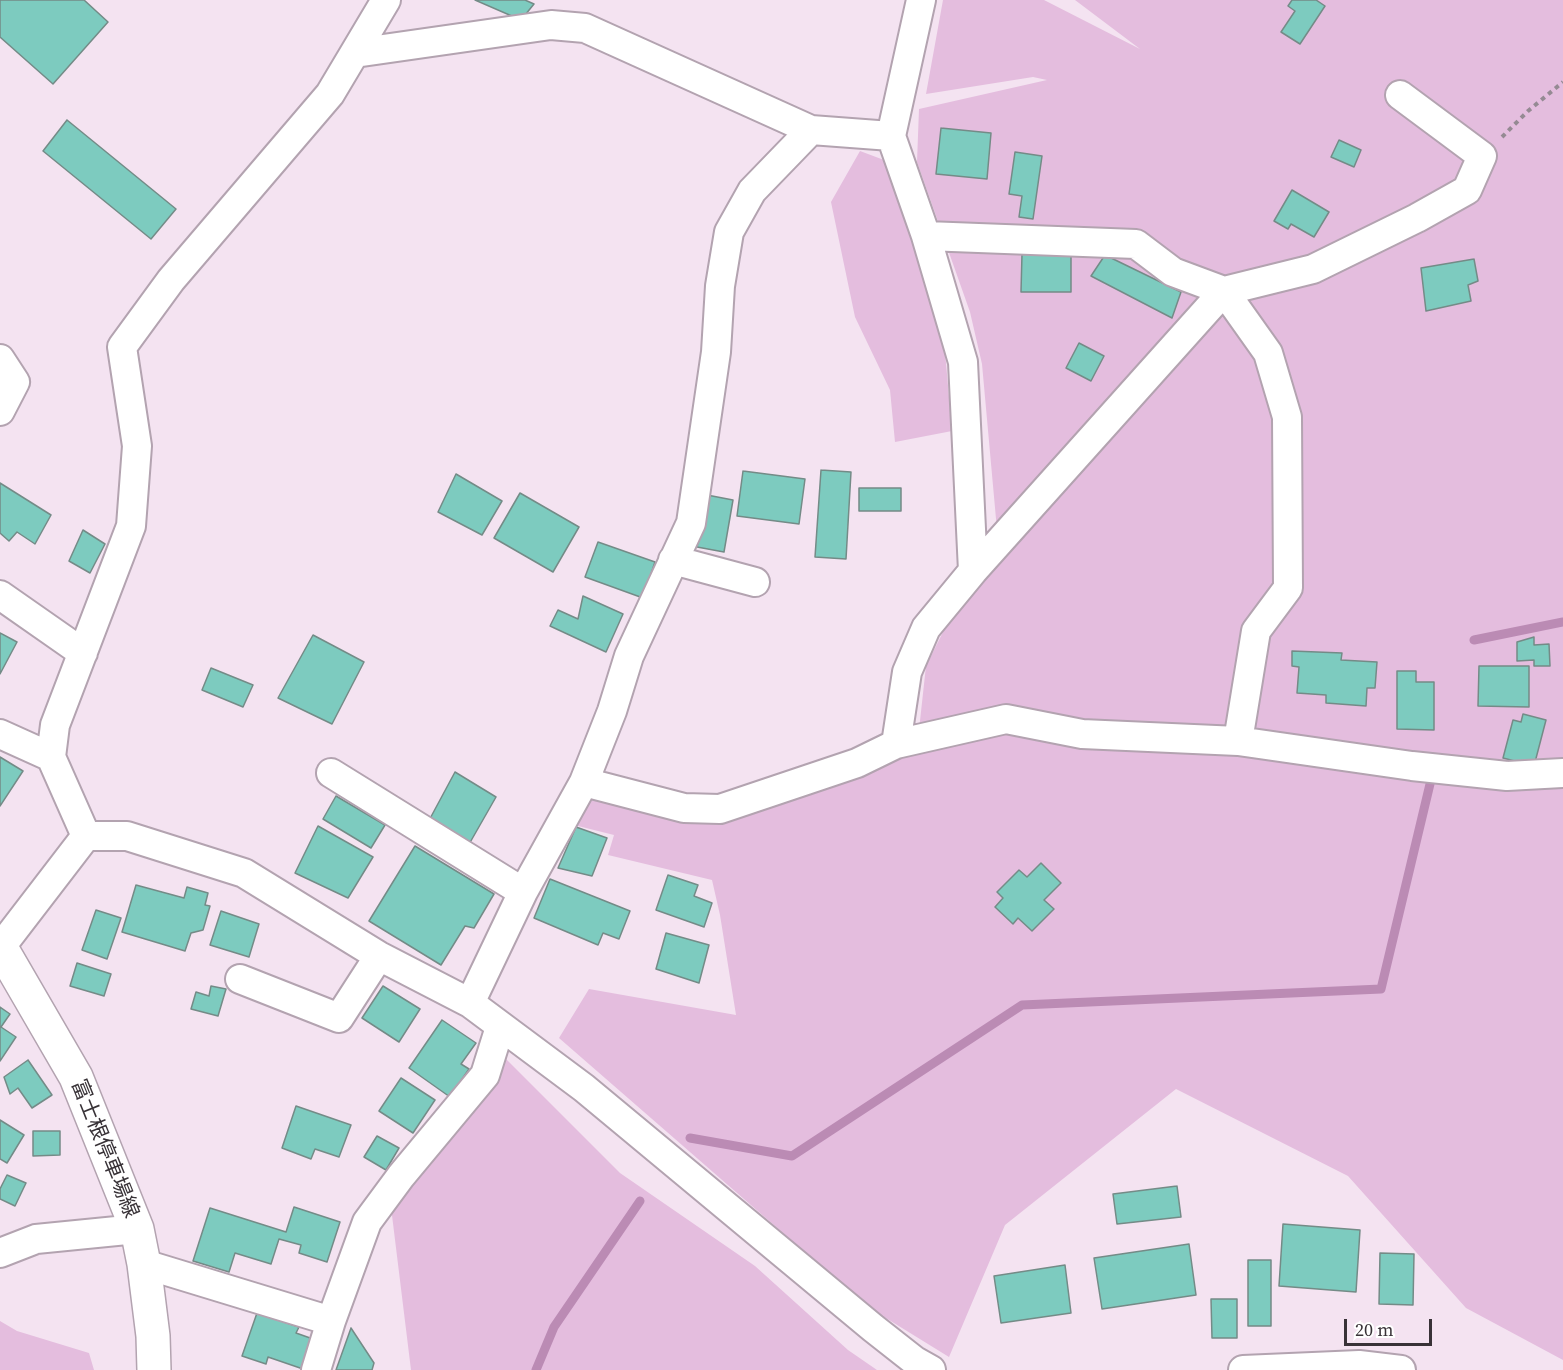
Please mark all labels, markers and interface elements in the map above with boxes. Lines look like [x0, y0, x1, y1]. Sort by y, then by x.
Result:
street label: 富士根停車場線 [65, 1076, 143, 1222]
scale bar [1347, 1307, 1436, 1345]
text: 20 m [1355, 1317, 1393, 1342]

